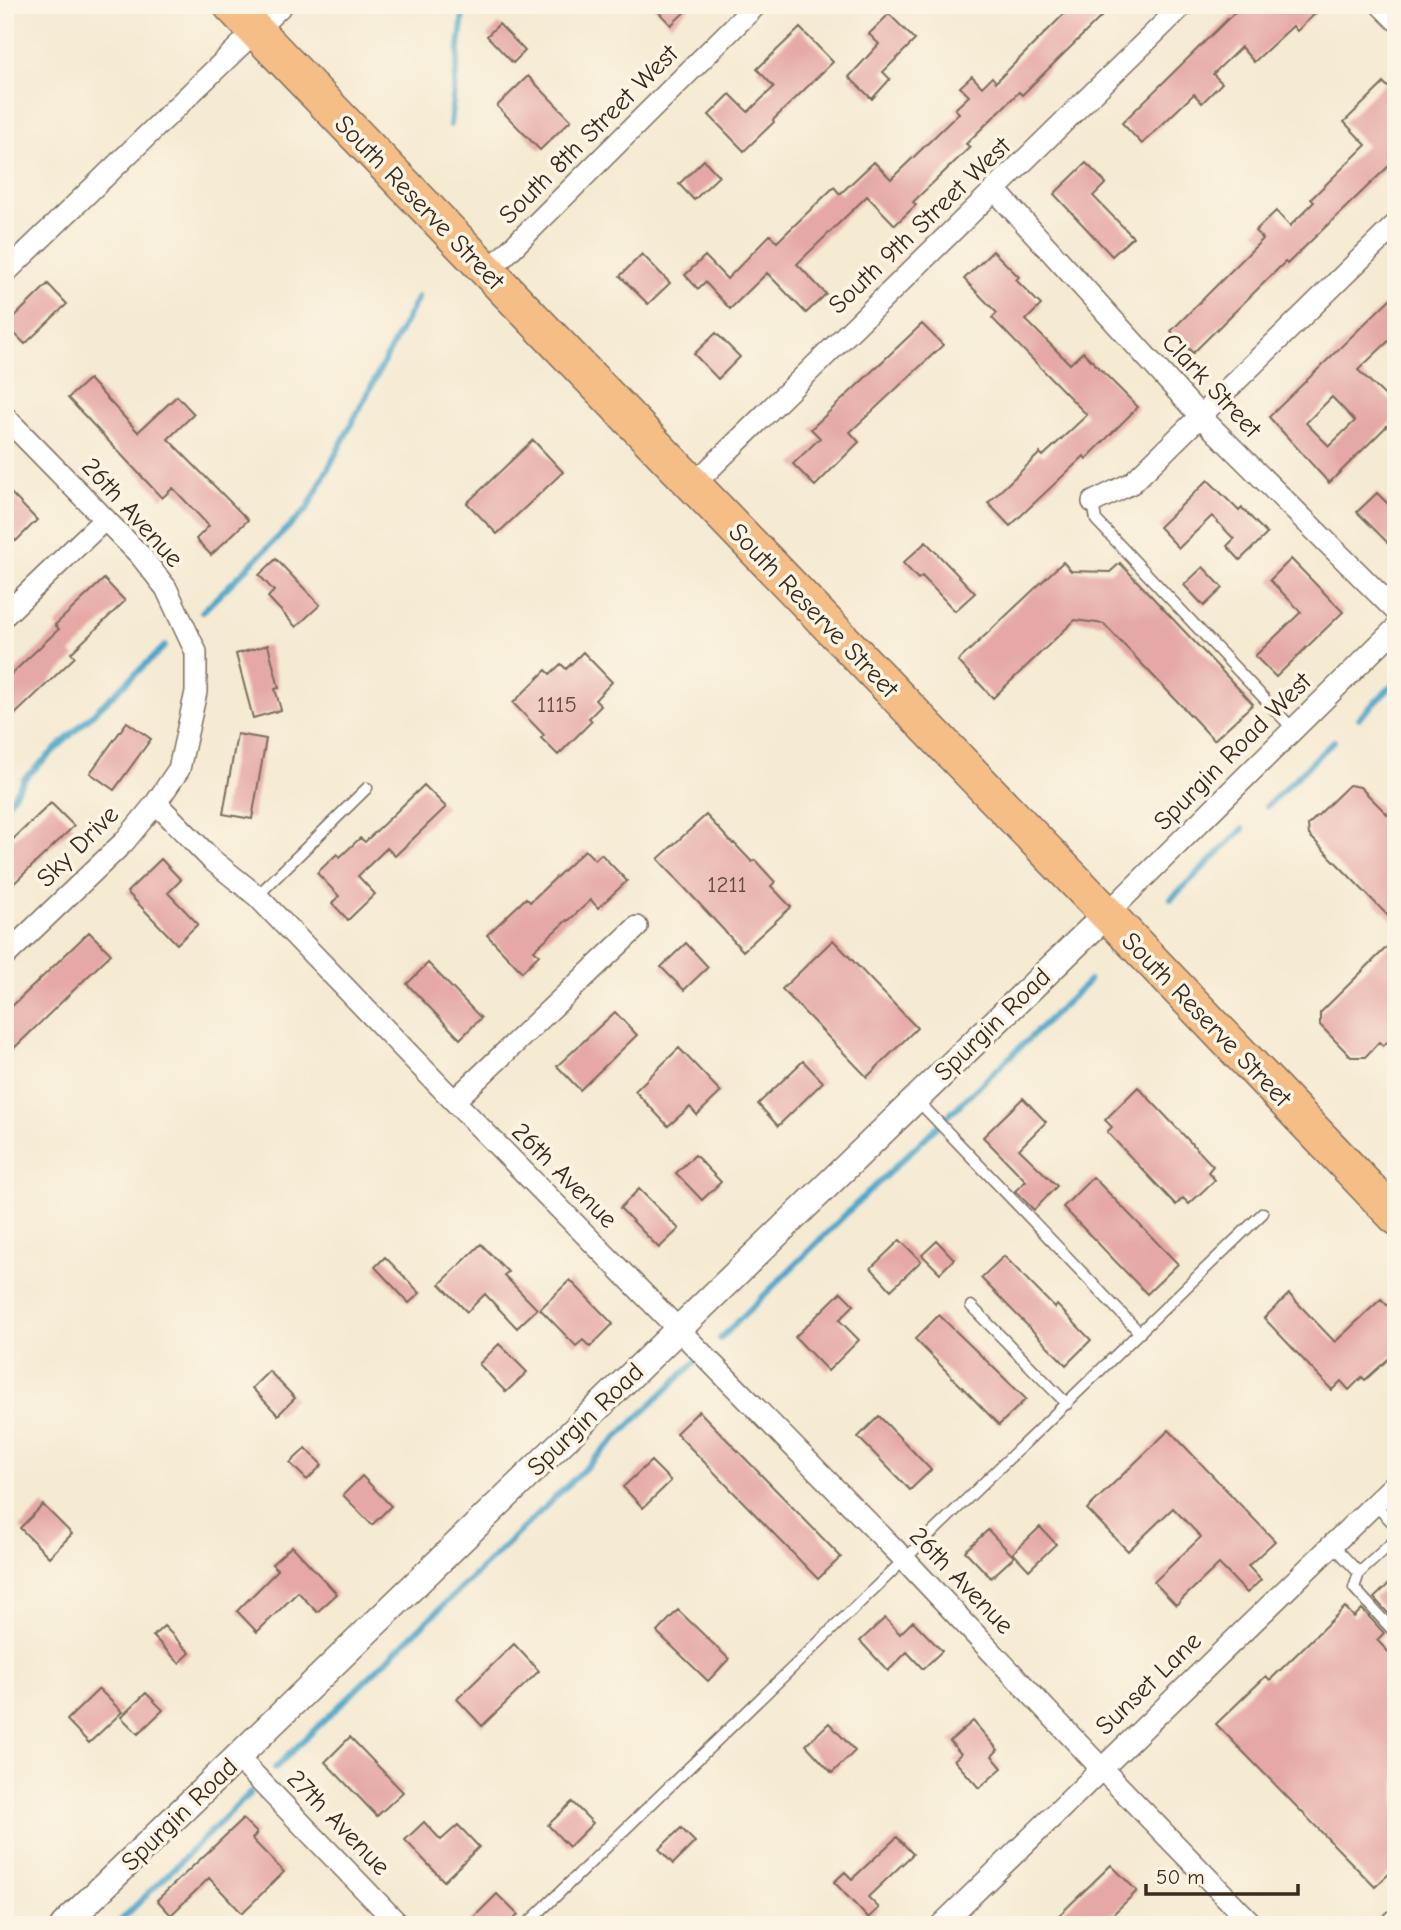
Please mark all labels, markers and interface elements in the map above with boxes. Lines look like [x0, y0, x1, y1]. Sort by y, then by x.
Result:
street label: South 8th Street West [493, 38, 686, 230]
street label: South Reserve Street [328, 109, 511, 297]
street label: South 9th Street West [823, 130, 1018, 320]
street label: Clark Street [1155, 327, 1268, 445]
street label: 26th Avenue [75, 452, 189, 574]
street label: South Reserve Street [722, 517, 905, 705]
street label: Spurgin Road West [1148, 666, 1319, 837]
house number: 1115 [537, 691, 577, 718]
street label: Sky Drive [31, 800, 125, 894]
house number: 1211 [707, 871, 747, 898]
street label: South Reserve Street [1115, 926, 1298, 1114]
street label: Spurgin Road [928, 962, 1057, 1088]
street label: 26th Avenue [505, 1117, 623, 1235]
street label: Spurgin Road [521, 1357, 650, 1483]
street label: 26th Avenue [903, 1521, 1020, 1640]
street label: Sunset Lane [1090, 1626, 1208, 1741]
street label: Spurgin Road [115, 1752, 244, 1878]
street label: 27th Avenue [281, 1764, 396, 1882]
scale bar [1146, 1853, 1298, 1897]
text: 50 m [1156, 1865, 1205, 1889]

